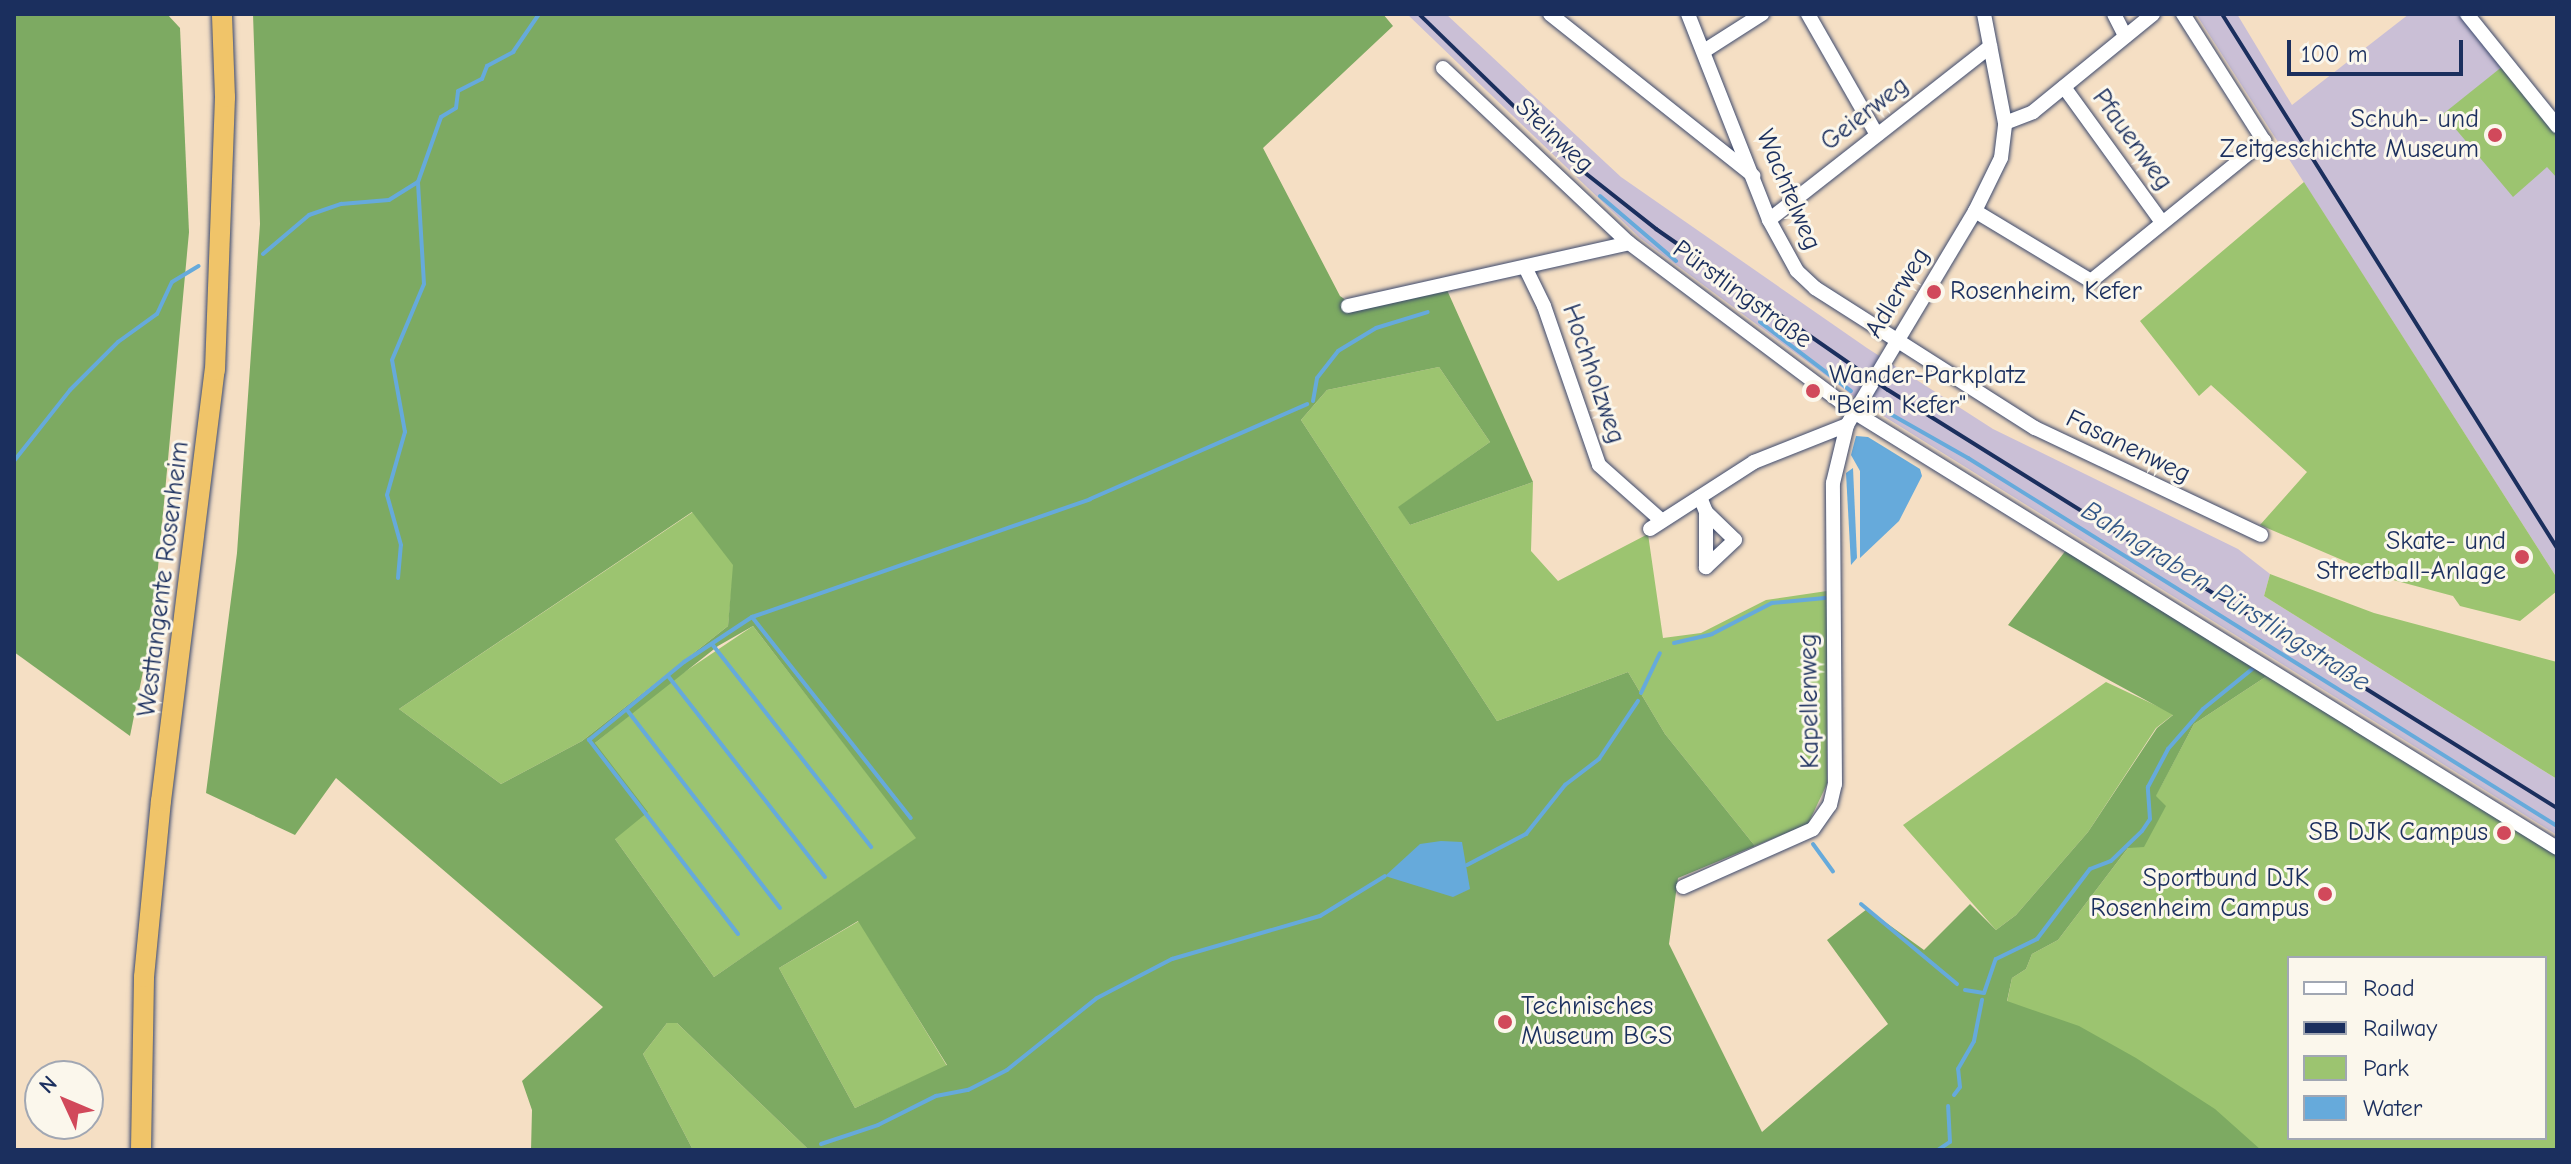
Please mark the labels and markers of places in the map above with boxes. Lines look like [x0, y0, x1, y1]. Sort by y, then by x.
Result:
place label: Schuh- und Zeitgeschichte Museum [2220, 104, 2479, 166]
marker: Schuh- und Zeitgeschichte Museum [2486, 126, 2504, 144]
place label: Rosenheim, Kefer [1950, 276, 2142, 308]
marker: Rosenheim, Kefer [1925, 283, 1943, 301]
place label: Wander-Parkplatz "Beim Kefer" [1829, 360, 2026, 422]
marker: Wander-Parkplatz "Beim Kefer" [1804, 382, 1822, 400]
place label: Skate- und Streetball-Anlage [2316, 526, 2506, 588]
marker: Skate- und Streetball-Anlage [2513, 548, 2531, 566]
place label: SB DJK Campus [2309, 817, 2488, 849]
marker: SB DJK Campus [2495, 824, 2513, 842]
place label: Sportbund DJK Rosenheim Campus [2090, 863, 2309, 924]
marker: Sportbund DJK Rosenheim Campus [2316, 885, 2334, 903]
place label: Technisches Museum BGS [1521, 991, 1672, 1052]
marker: Technisches Museum BGS [1496, 1013, 1514, 1031]

